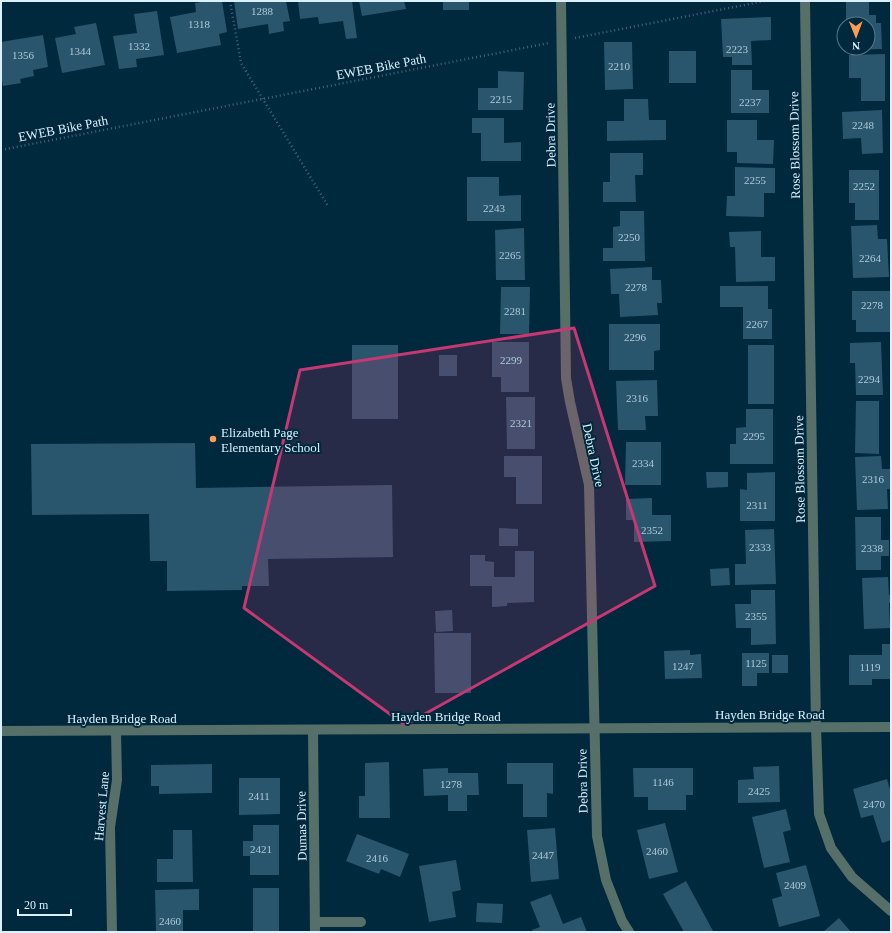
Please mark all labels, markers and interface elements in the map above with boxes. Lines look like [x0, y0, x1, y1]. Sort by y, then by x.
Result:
house number: 1288 [251, 5, 274, 17]
north arrow [836, 16, 876, 56]
house number: 1318 [188, 18, 211, 30]
house number: 1332 [128, 40, 150, 52]
text: N [852, 40, 860, 52]
house number: 2223 [726, 43, 749, 55]
house number: 1344 [69, 45, 92, 57]
house number: 1356 [12, 49, 35, 61]
street label: EWEB Bike Path [335, 50, 428, 83]
house number: 2210 [608, 60, 631, 72]
street label: Rose Blossom Drive [786, 91, 803, 199]
house number: 2215 [490, 93, 513, 105]
house number: 2237 [739, 96, 762, 108]
street label: Debra Drive [542, 102, 559, 167]
street label: EWEB Bike Path [17, 112, 110, 145]
house number: 2248 [852, 119, 875, 131]
house number: 2255 [744, 174, 767, 186]
house number: 2252 [853, 180, 875, 192]
house number: 2243 [483, 202, 506, 214]
house number: 2250 [618, 231, 641, 243]
house number: 2265 [499, 249, 522, 261]
house number: 2264 [859, 252, 882, 264]
house number: 2278 [625, 281, 648, 293]
house number: 2278 [861, 299, 884, 311]
house number: 2281 [504, 305, 526, 317]
house number: 2267 [746, 318, 769, 330]
house number: 2296 [624, 331, 647, 343]
house number: 2299 [500, 354, 523, 366]
house number: 2294 [858, 373, 881, 385]
house number: 2316 [626, 392, 649, 404]
street label: Rose Blossom Drive [791, 415, 808, 523]
house number: 2321 [510, 417, 532, 429]
street label: Debra Drive [579, 422, 608, 488]
place label: Elizabeth Page Elementary School [221, 425, 321, 455]
house number: 2295 [743, 430, 766, 442]
marker: Elizabeth Page Elementary School [208, 434, 218, 444]
house number: 2334 [632, 457, 655, 469]
house number: 2316 [862, 473, 885, 485]
house number: 2311 [746, 499, 768, 511]
house number: 2352 [641, 524, 663, 536]
house number: 2333 [749, 541, 772, 553]
house number: 2338 [861, 542, 884, 554]
house number: 2355 [745, 610, 768, 622]
house number: 1125 [745, 657, 767, 669]
house number: 1247 [672, 660, 695, 672]
house number: 1119 [859, 661, 881, 673]
street label: Hayden Bridge Road [715, 707, 825, 722]
street label: Hayden Bridge Road [391, 709, 501, 724]
street label: Hayden Bridge Road [67, 711, 177, 726]
street label: Debra Drive [574, 748, 591, 813]
street label: Harvest Lane [91, 770, 112, 841]
house number: 1146 [652, 776, 674, 788]
house number: 1278 [440, 778, 463, 790]
house number: 2425 [748, 785, 771, 797]
house number: 2411 [248, 790, 270, 802]
street label: Dumas Drive [293, 791, 310, 861]
house number: 2470 [863, 798, 886, 810]
house number: 2421 [250, 843, 272, 855]
house number: 2460 [646, 845, 669, 857]
house number: 2447 [532, 849, 555, 861]
house number: 2416 [366, 852, 389, 864]
house number: 2409 [784, 879, 807, 891]
scale bar [18, 891, 71, 917]
text: 20 m [24, 898, 49, 912]
house number: 2460 [159, 915, 182, 927]

